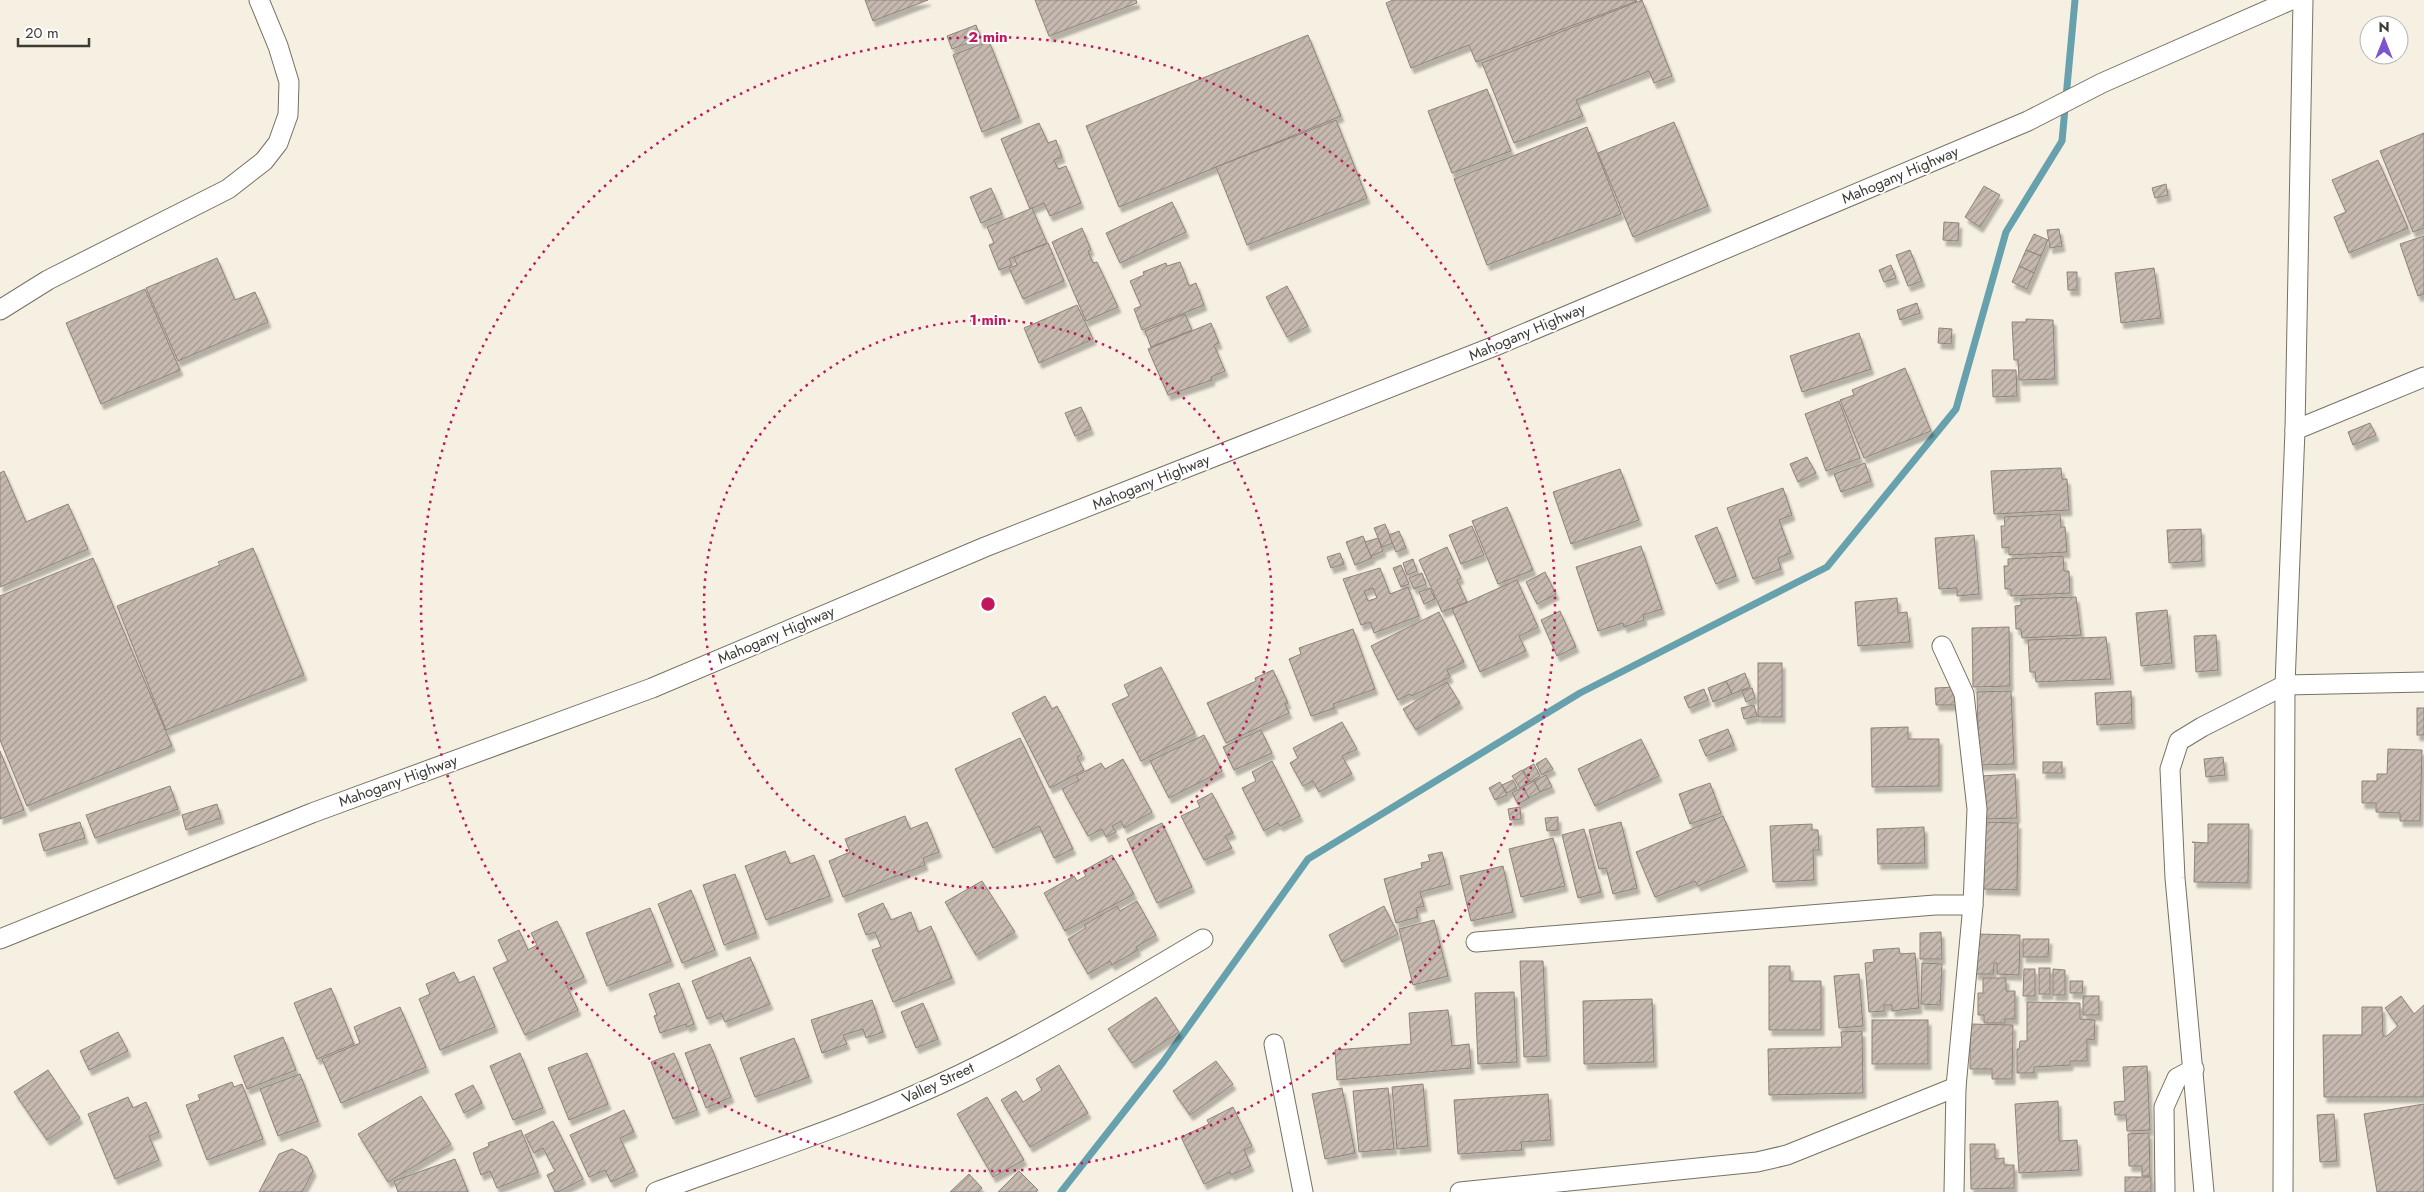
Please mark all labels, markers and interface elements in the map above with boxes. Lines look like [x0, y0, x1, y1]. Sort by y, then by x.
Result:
scale bar [18, 15, 89, 47]
north arrow [2359, 15, 2409, 65]
text: N [2378, 17, 2390, 37]
text: 20 m [25, 22, 59, 44]
text: 2 min [968, 26, 1008, 48]
street label: Mahogany Highway [1838, 140, 1962, 210]
street label: Mahogany Highway [1465, 297, 1589, 367]
text: 1 min [969, 309, 1007, 331]
street label: Mahogany Highway [1089, 448, 1213, 516]
centre of rings [979, 595, 997, 613]
street label: Mahogany Highway [714, 600, 838, 670]
street label: Mahogany Highway [335, 749, 461, 813]
street label: Valley Street [899, 1057, 978, 1109]

